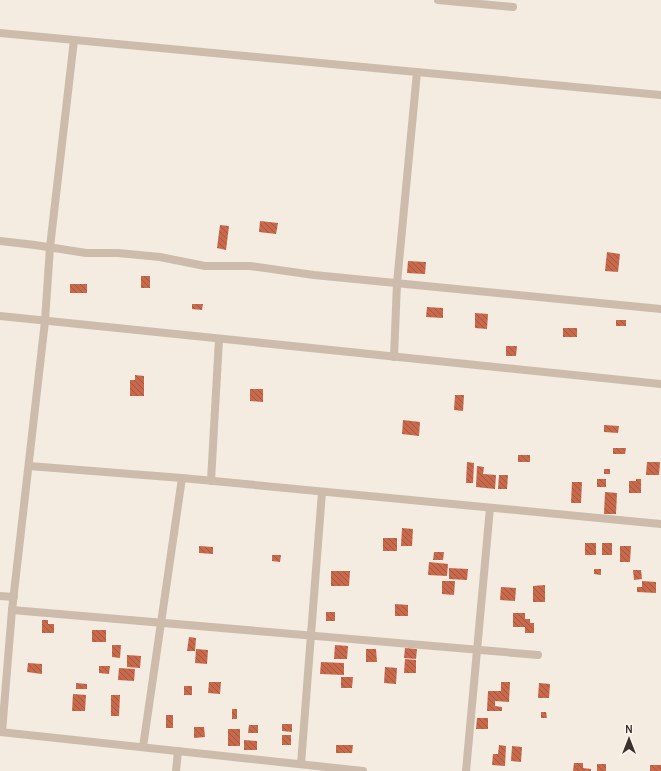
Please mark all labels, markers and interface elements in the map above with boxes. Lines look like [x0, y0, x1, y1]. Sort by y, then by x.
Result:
north arrow [609, 719, 649, 759]
text: N [625, 723, 633, 736]

